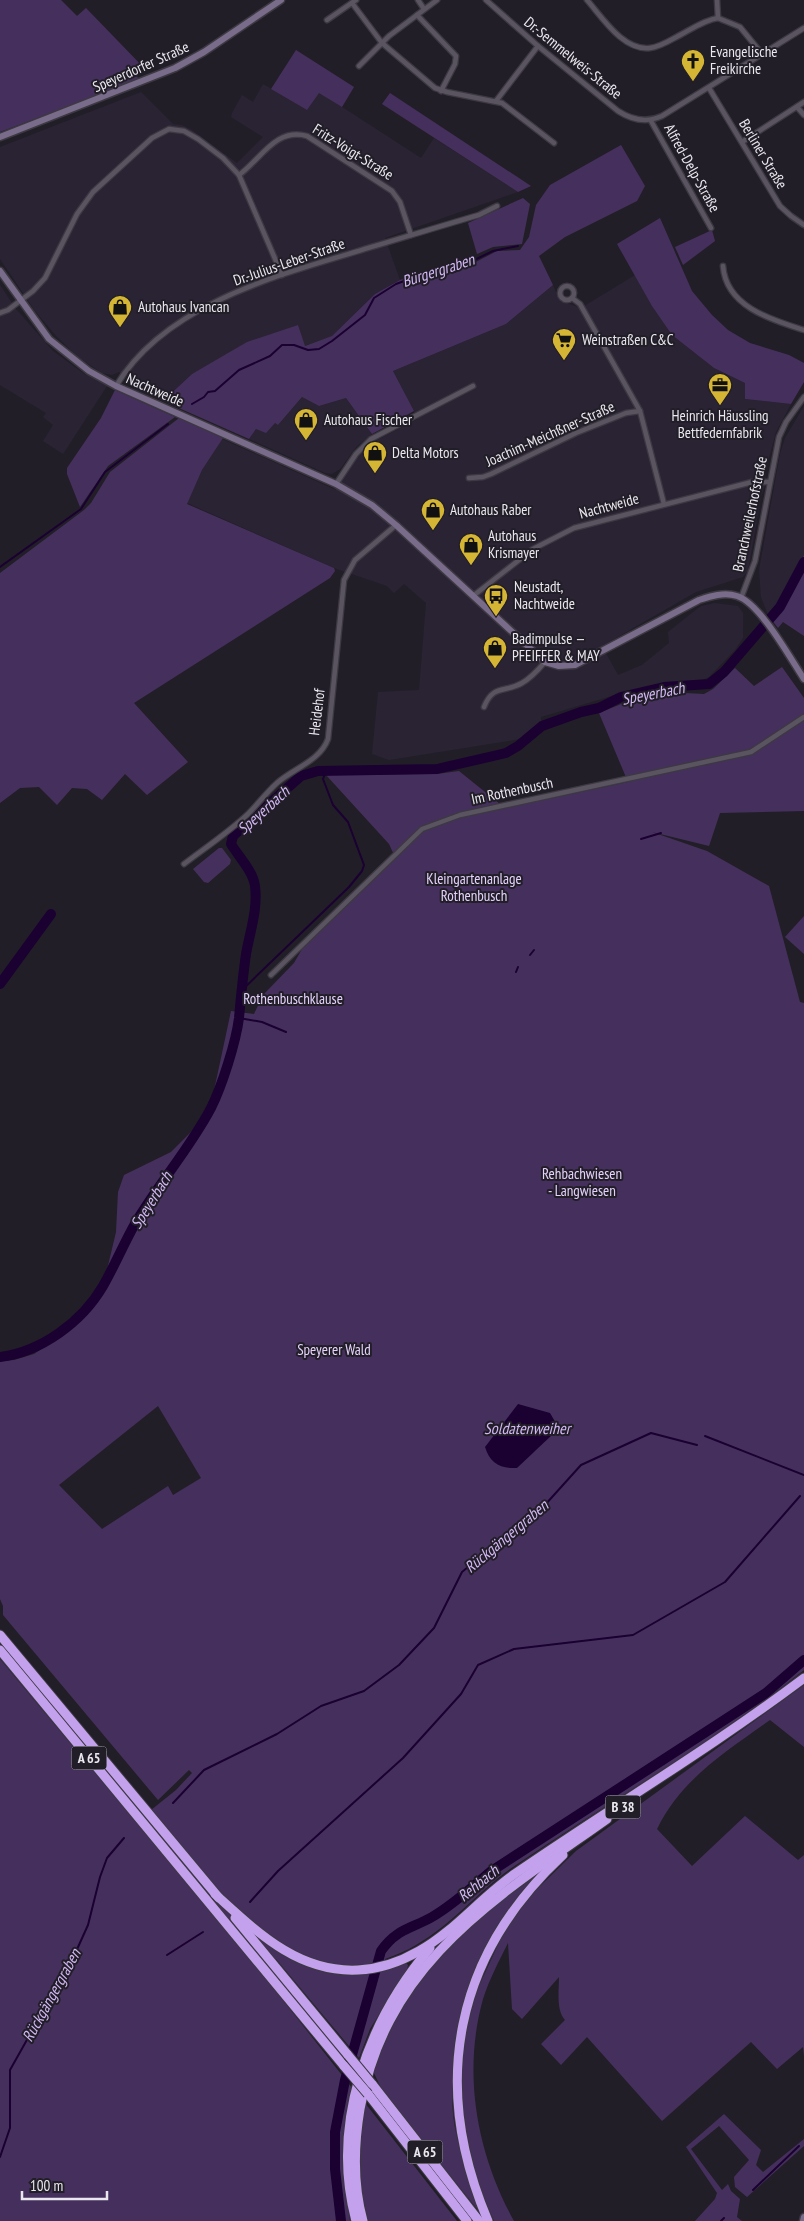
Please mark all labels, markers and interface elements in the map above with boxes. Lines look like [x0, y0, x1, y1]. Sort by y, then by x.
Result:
street label: Dr.-Semmelweis-Straße [521, 12, 626, 103]
street label: Speyerdorfer Straße [90, 37, 192, 96]
place label: Evangelische Freikirche [710, 42, 777, 78]
church icon: Evangelische Freikirche [680, 48, 706, 82]
street label: Berliner Straße [735, 115, 792, 192]
street label: Fritz-Voigt-Straße [309, 119, 397, 184]
street label: Alfred-Delp-Straße [660, 120, 725, 215]
street label: Dr.-Julius-Leber-Straße [231, 234, 347, 290]
water label: Bürgergraben [399, 249, 478, 291]
shop icon: Autohaus Ivancan [107, 294, 133, 328]
place label: Autohaus Ivancan [138, 297, 229, 316]
supermarket icon: Weinstraßen C&C [551, 327, 577, 361]
place label: Weinstraßen C&C [582, 330, 674, 349]
street label: Nachtweide [123, 368, 187, 411]
office icon: Heinrich Häussling Bettfedernfabrik [707, 372, 733, 406]
street label: Joachim-Meichßner-Straße [481, 397, 617, 471]
place label: Heinrich Häussling Bettfedernfabrik [671, 406, 769, 442]
shop icon: Autohaus Fischer [293, 407, 319, 441]
place label: Autohaus Fischer [324, 410, 413, 429]
shop icon: Delta Motors [362, 440, 388, 474]
place label: Delta Motors [392, 443, 459, 462]
street label: Branchweilerhofstraße [728, 455, 771, 573]
street label: Nachtweide [577, 488, 641, 523]
shop icon: Autohaus Raber [420, 497, 446, 531]
place label: Autohaus Raber [450, 500, 532, 519]
place label: Autohaus Krismayer [488, 526, 540, 562]
shop icon: Autohaus Krismayer [458, 532, 484, 566]
place label: Neustadt, Nachtweide [514, 577, 575, 613]
bus stop icon: Neustadt, Nachtweide [483, 583, 509, 617]
place label: Badimpulse — PFEIFFER & MAY [512, 629, 600, 665]
shop icon: Badimpulse — PFEIFFER & MAY [482, 635, 508, 669]
water label: Speyerbach [620, 677, 687, 709]
street label: Heidehof [304, 686, 329, 736]
street label: Im Rothenbusch [469, 773, 555, 808]
water label: Speyerbach [233, 781, 294, 839]
park label: Kleingartenanlage Rothenbusch [426, 869, 522, 905]
park label: Rothenbuschklause [243, 989, 343, 1008]
park label: Rehbachwiesen - Langwiesen [542, 1164, 622, 1200]
water label: Speyerbach [126, 1167, 177, 1232]
park label: Speyerer Wald [297, 1340, 371, 1359]
water label: Soldatenweiher [484, 1418, 573, 1438]
water label: Rückgängergraben [460, 1495, 553, 1577]
road number: A 65 [72, 1746, 106, 1770]
road number: B 38 [606, 1795, 640, 1818]
water label: Rehbach [454, 1860, 503, 1905]
water label: Rückgängergraben [17, 1944, 85, 2045]
road number: A 65 [408, 2140, 442, 2164]
scale bar [22, 2168, 108, 2200]
text: 100 m [30, 2176, 63, 2195]

